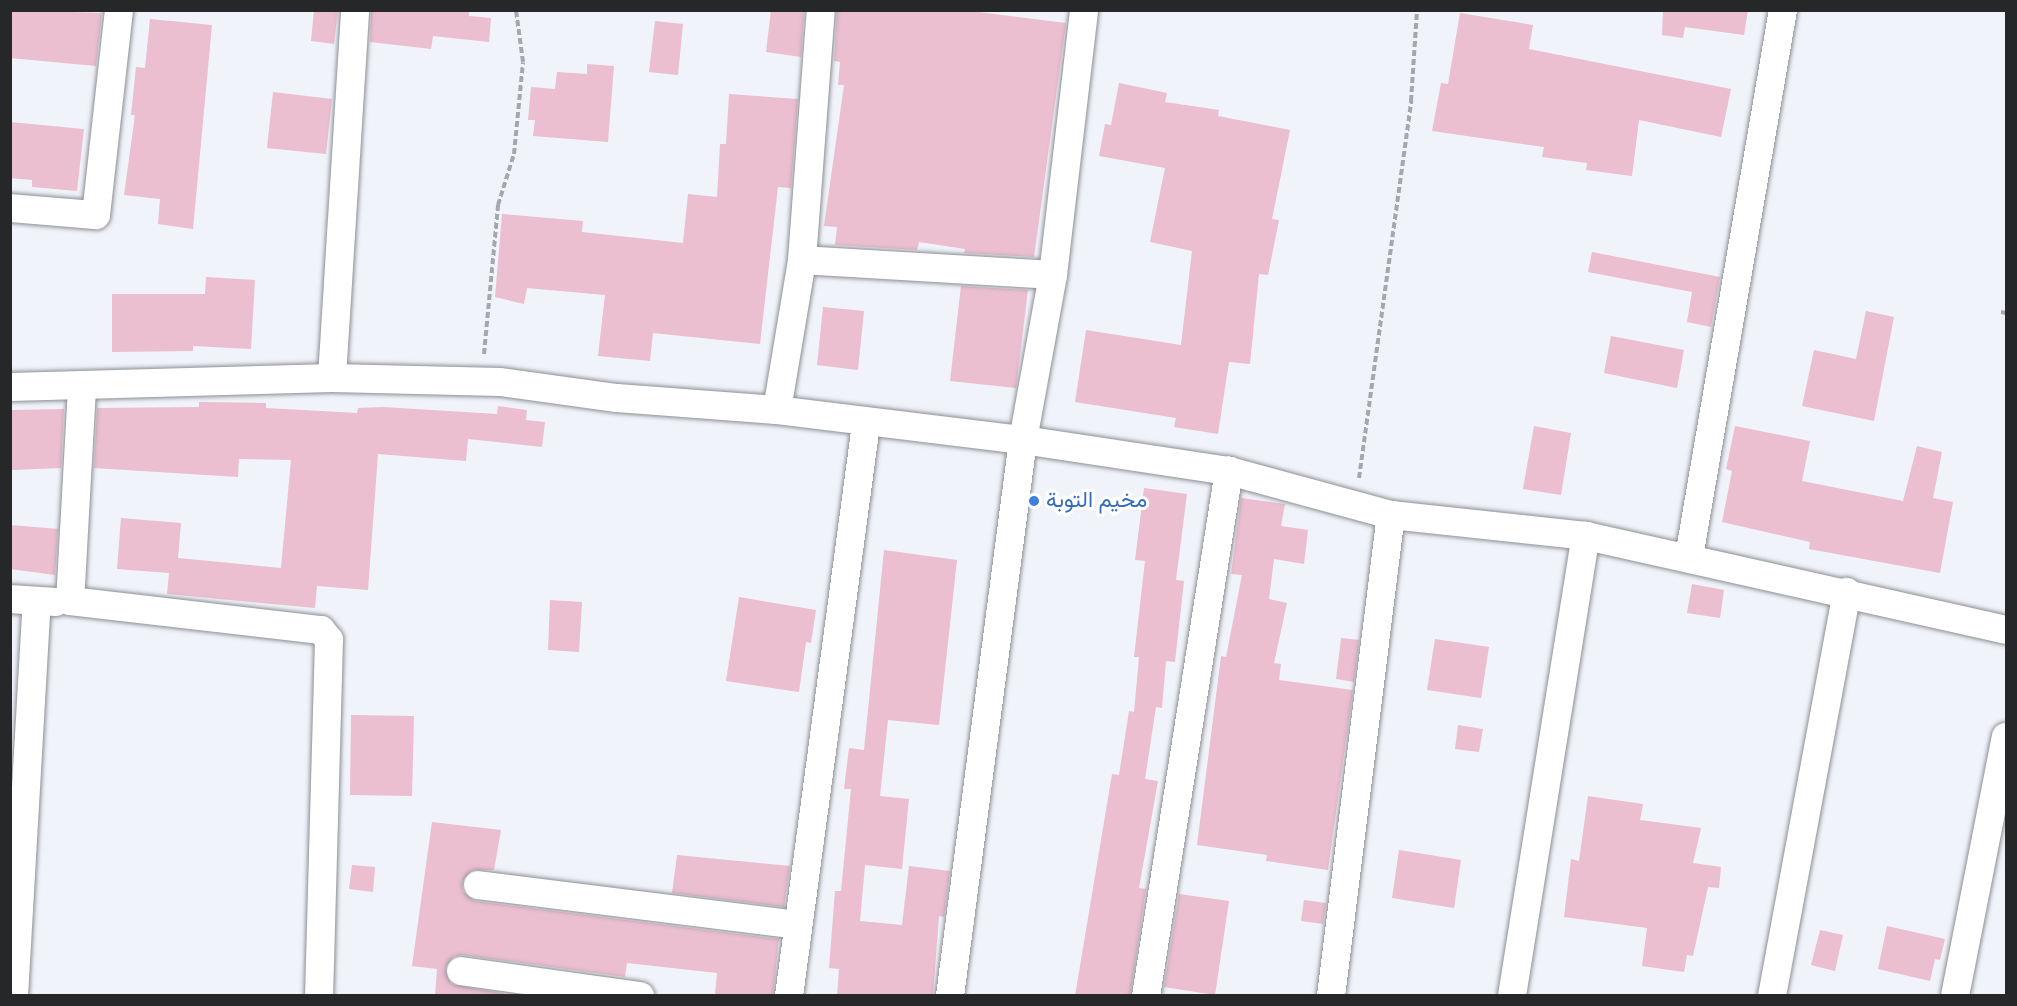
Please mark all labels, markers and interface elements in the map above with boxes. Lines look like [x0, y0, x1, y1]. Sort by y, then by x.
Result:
place label: مخيم التوبة [1046, 488, 1147, 514]
marker: مخيم التوبة [1027, 494, 1041, 508]

